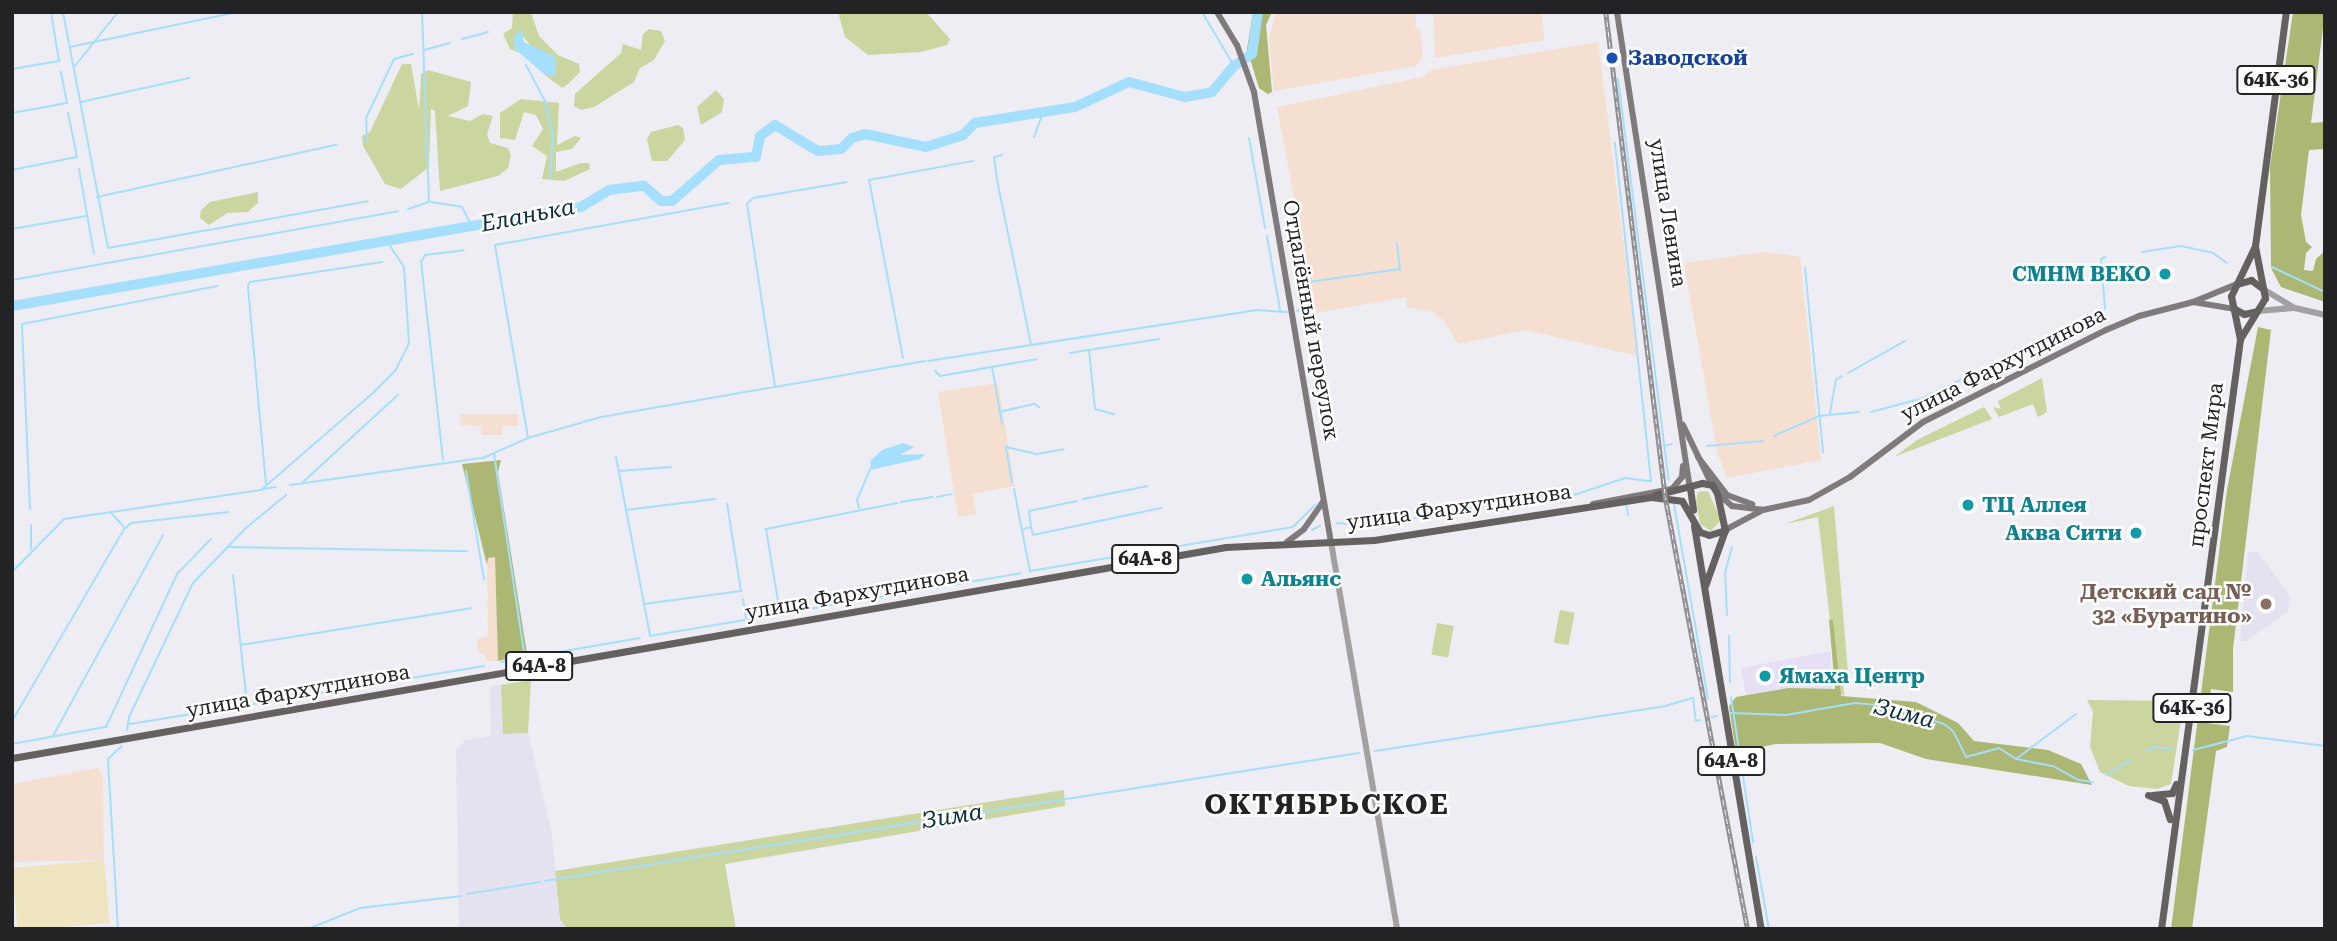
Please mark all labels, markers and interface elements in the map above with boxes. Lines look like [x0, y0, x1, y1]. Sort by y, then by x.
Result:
place label: Заводской [1628, 45, 1748, 71]
marker: Заводской [1602, 48, 1622, 68]
road number: 64К-36 [2236, 64, 2316, 96]
street label: улица Ленина [1644, 137, 1692, 289]
water label: Еланька [479, 193, 577, 239]
street label: Отдалённый переулок [1277, 198, 1345, 442]
place label: СМНМ ВЕКО [2012, 261, 2151, 287]
marker: СМНМ ВЕКО [2157, 266, 2173, 282]
street label: улица Фархутдинова [1896, 301, 2110, 427]
street label: проспект Мира [2183, 381, 2229, 549]
street label: улица Фархутдинова [1345, 479, 1573, 535]
place label: ТЦ Аллея [1982, 492, 2087, 518]
marker: ТЦ Аллея [1960, 497, 1976, 513]
place label: Аква Сити [2005, 520, 2122, 546]
marker: Аква Сити [2128, 525, 2144, 541]
road number: 64А-8 [1110, 544, 1180, 574]
street label: улица Фархутдинова [743, 561, 971, 625]
place label: Альянс [1261, 566, 1341, 592]
marker: Альянс [1239, 571, 1255, 587]
place label: Детский сад № 32 «Буратино» [2080, 579, 2252, 629]
marker: Детский сад № 32 «Буратино» [2258, 596, 2274, 612]
road number: 64А-8 [504, 650, 574, 681]
street label: улица Фархутдинова [184, 659, 412, 723]
place label: Ямаха Центр [1779, 663, 1925, 689]
marker: Ямаха Центр [1757, 668, 1773, 684]
road number: 64К-36 [2152, 692, 2232, 723]
water label: Зима [1871, 693, 1937, 735]
road number: 64А-8 [1696, 746, 1766, 776]
district label: ОКТЯБРЬСКОЕ [1206, 788, 1448, 822]
water label: Зима [920, 799, 984, 835]

